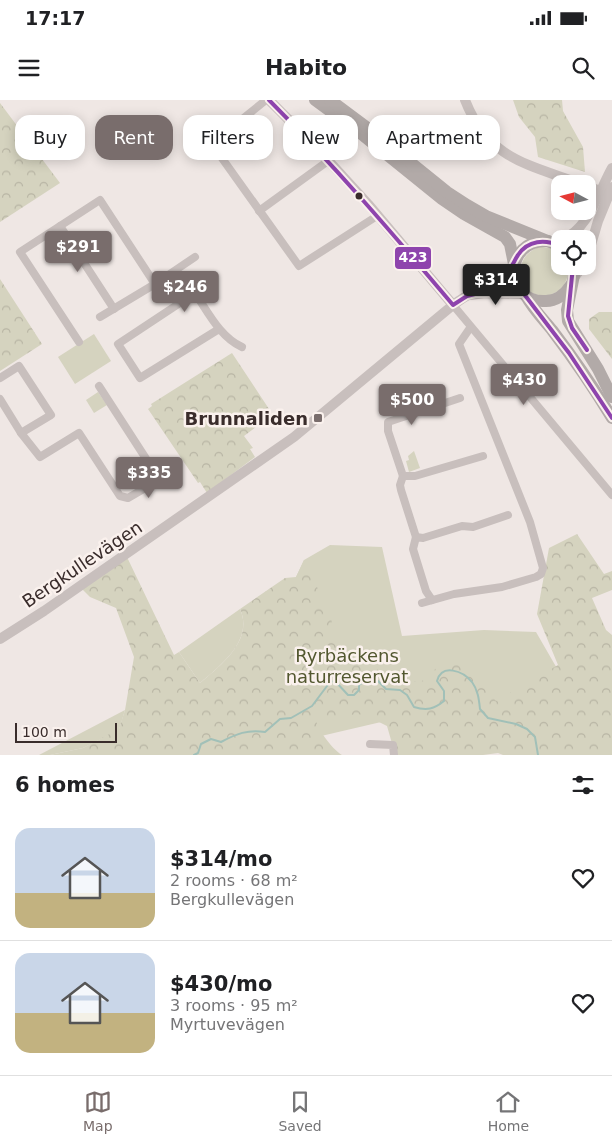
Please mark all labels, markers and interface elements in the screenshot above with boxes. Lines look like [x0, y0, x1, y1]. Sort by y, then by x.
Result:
text: 17:17 [25, 7, 85, 29]
icon: menu [15, 54, 43, 82]
icon: search [569, 54, 597, 82]
text: Habito [265, 55, 347, 80]
chip: Buy [15, 115, 85, 160]
chip: Rent [95, 115, 173, 160]
chip: Filters [183, 115, 273, 160]
chip: New [283, 115, 358, 160]
chip: Apartment [368, 115, 500, 160]
north arrow [551, 175, 596, 220]
map controls [551, 175, 596, 275]
unlabelled marker [354, 191, 364, 201]
pin: $291 [48, 230, 108, 273]
button: locate [551, 230, 596, 275]
text: $291 [56, 237, 100, 256]
line badge: 423 [394, 246, 432, 270]
text: 423 [398, 249, 428, 265]
pin: $314 [466, 264, 526, 306]
pin: $246 [155, 270, 215, 313]
text: $314 [474, 270, 518, 289]
text: $246 [163, 277, 207, 296]
pin: $430 [494, 364, 554, 406]
text: $430 [502, 370, 546, 389]
pin: $500 [382, 384, 442, 426]
text: $500 [390, 390, 434, 409]
place label: Brunnaliden [185, 408, 308, 429]
marker: Brunnaliden [312, 412, 324, 424]
pin: $335 [119, 456, 179, 499]
text: $335 [127, 463, 171, 482]
street label: Bergkullevägen [18, 516, 146, 612]
park label: Ryrbäckens naturreservat [286, 645, 408, 687]
scale bar [15, 720, 118, 743]
text: 100 m [22, 724, 67, 740]
icon: filters [569, 771, 597, 799]
text: 6 homes [15, 773, 115, 797]
text: $314/mo [170, 847, 272, 871]
icon: home [55, 848, 115, 908]
icon: heart [569, 864, 597, 892]
text: 2 rooms · 68 m² [170, 871, 298, 890]
text: Bergkullevägen [170, 890, 294, 909]
text: $430/mo [170, 972, 272, 996]
icon: home [55, 973, 115, 1033]
icon: heart [569, 989, 597, 1017]
text: 3 rooms · 95 m² [170, 996, 298, 1015]
text: Myrtuvevägen [170, 1015, 285, 1034]
tab: Map [83, 1088, 113, 1134]
tab: Saved [278, 1088, 322, 1134]
tab: Home [488, 1088, 529, 1134]

